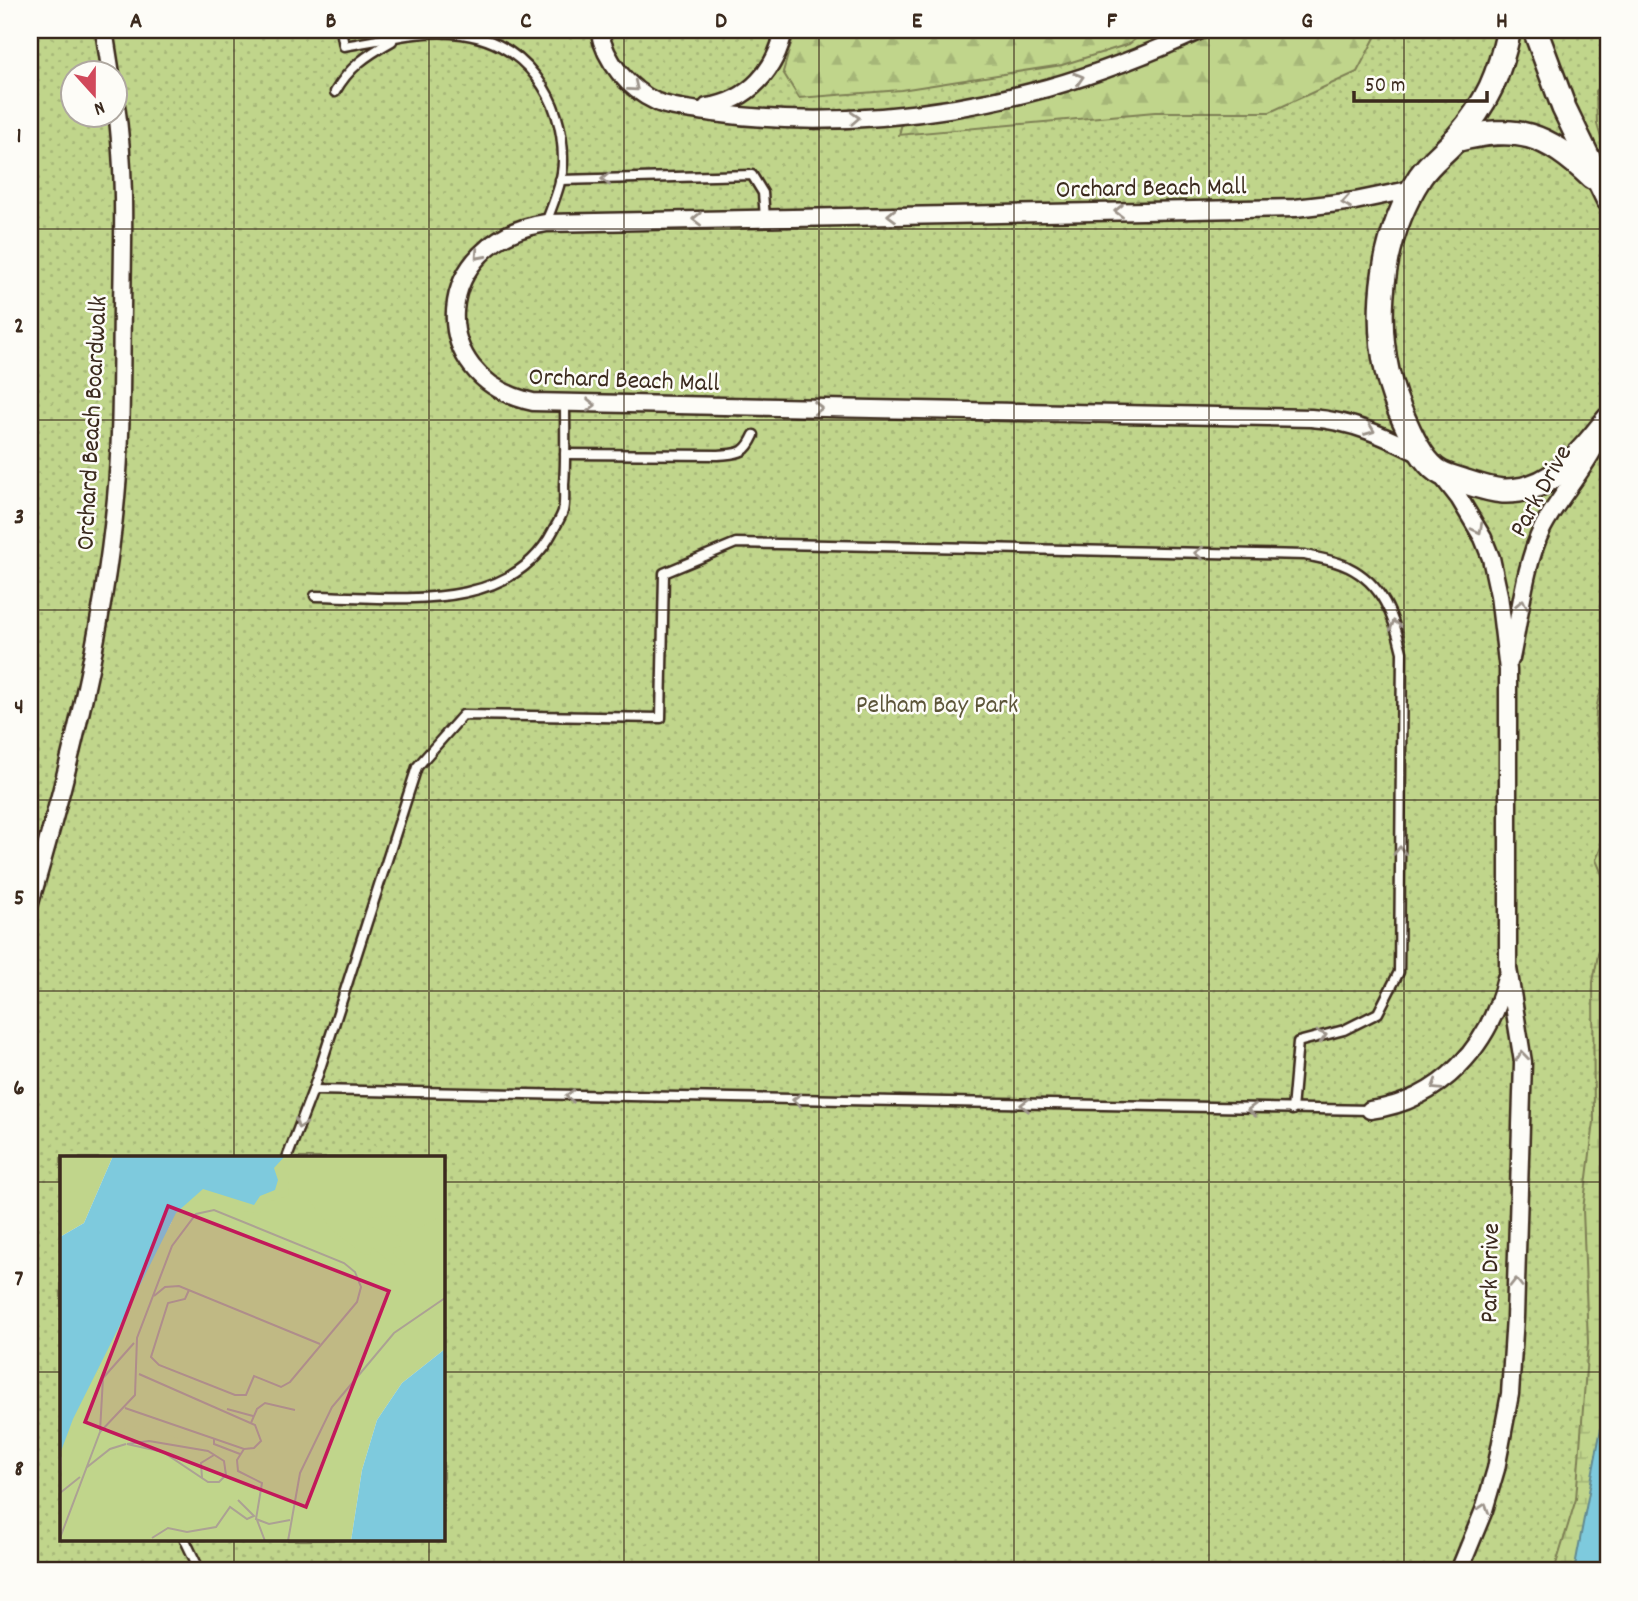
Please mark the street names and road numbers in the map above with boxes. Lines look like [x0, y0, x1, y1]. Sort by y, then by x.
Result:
street label: Orchard Beach Mall [1055, 169, 1247, 210]
street label: Orchard Beach Boardwalk [68, 295, 119, 551]
street label: Orchard Beach Mall [528, 360, 720, 403]
street label: Park Drive [1502, 439, 1583, 545]
street label: Park Drive [1472, 1223, 1511, 1324]

